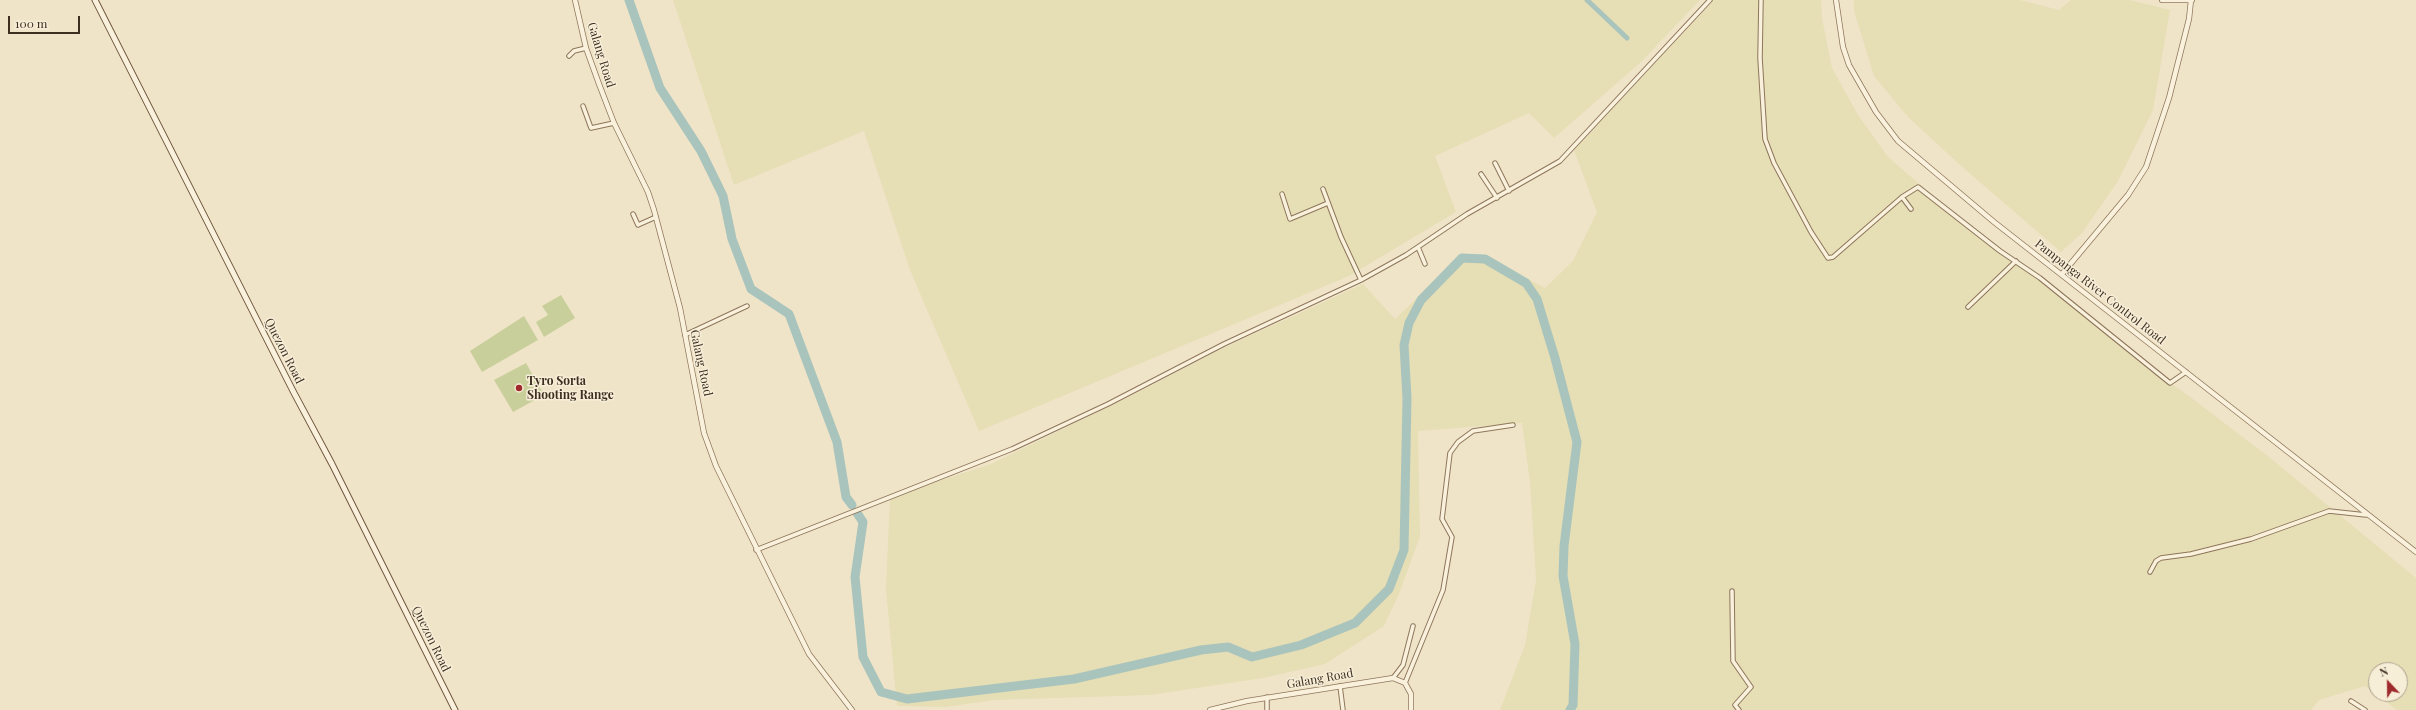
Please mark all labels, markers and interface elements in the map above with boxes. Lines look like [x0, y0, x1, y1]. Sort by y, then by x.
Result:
scale bar [10, 8, 82, 34]
text: 100 m [15, 15, 47, 31]
street label: Galang Road [584, 21, 618, 89]
street label: Pampanga River Control Road [2032, 237, 2168, 347]
street label: Quezon Road [261, 316, 307, 386]
street label: Galang Road [687, 329, 715, 397]
place label: Tyro Sorta Shooting Range [527, 374, 614, 402]
marker: Tyro Sorta Shooting Range [514, 383, 524, 393]
street label: Quezon Road [409, 604, 453, 674]
north arrow [2368, 662, 2408, 702]
text: N [2377, 663, 2390, 680]
street label: Galang Road [1286, 666, 1354, 692]

